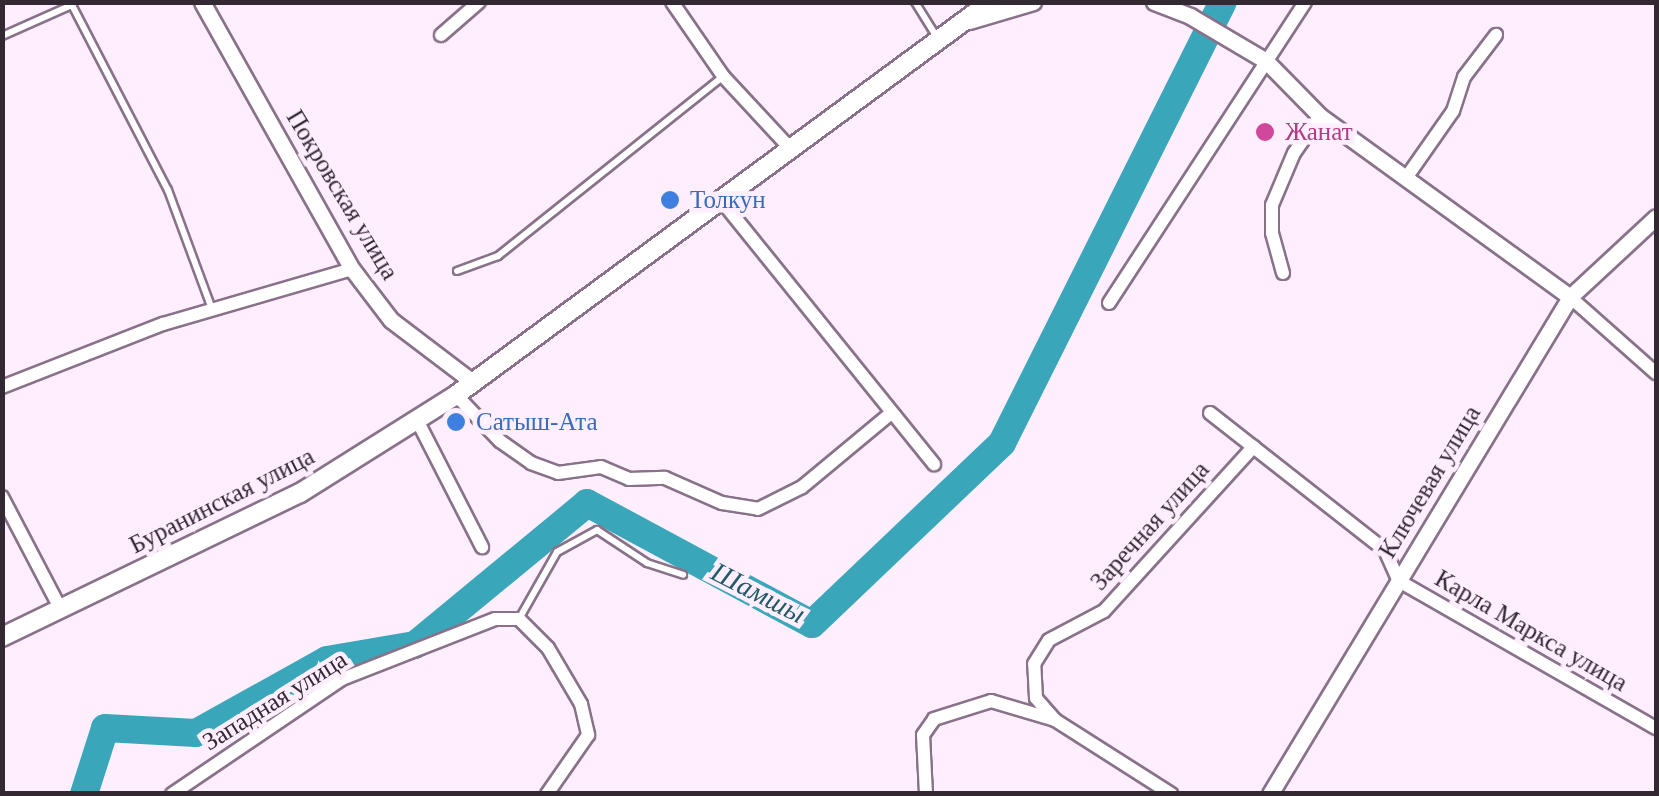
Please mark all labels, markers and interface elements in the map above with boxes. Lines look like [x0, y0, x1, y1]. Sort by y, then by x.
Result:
street label: Покровская улица [279, 105, 405, 285]
place label: Жанат [1285, 117, 1353, 147]
marker: Жанат [1254, 121, 1276, 143]
place label: Толкун [690, 185, 766, 215]
marker: Толкун [659, 189, 681, 211]
street label: Ключевая улица [1373, 400, 1487, 564]
place label: Сатыш-Ата [476, 407, 598, 437]
marker: Сатыш-Ата [445, 411, 467, 433]
street label: Буранинская улица [125, 441, 319, 561]
street label: Заречная улица [1084, 455, 1216, 597]
water label: Шамшы [705, 555, 811, 631]
street label: Карла Маркса улица [1429, 564, 1633, 698]
street label: Западная улица [197, 645, 353, 757]

